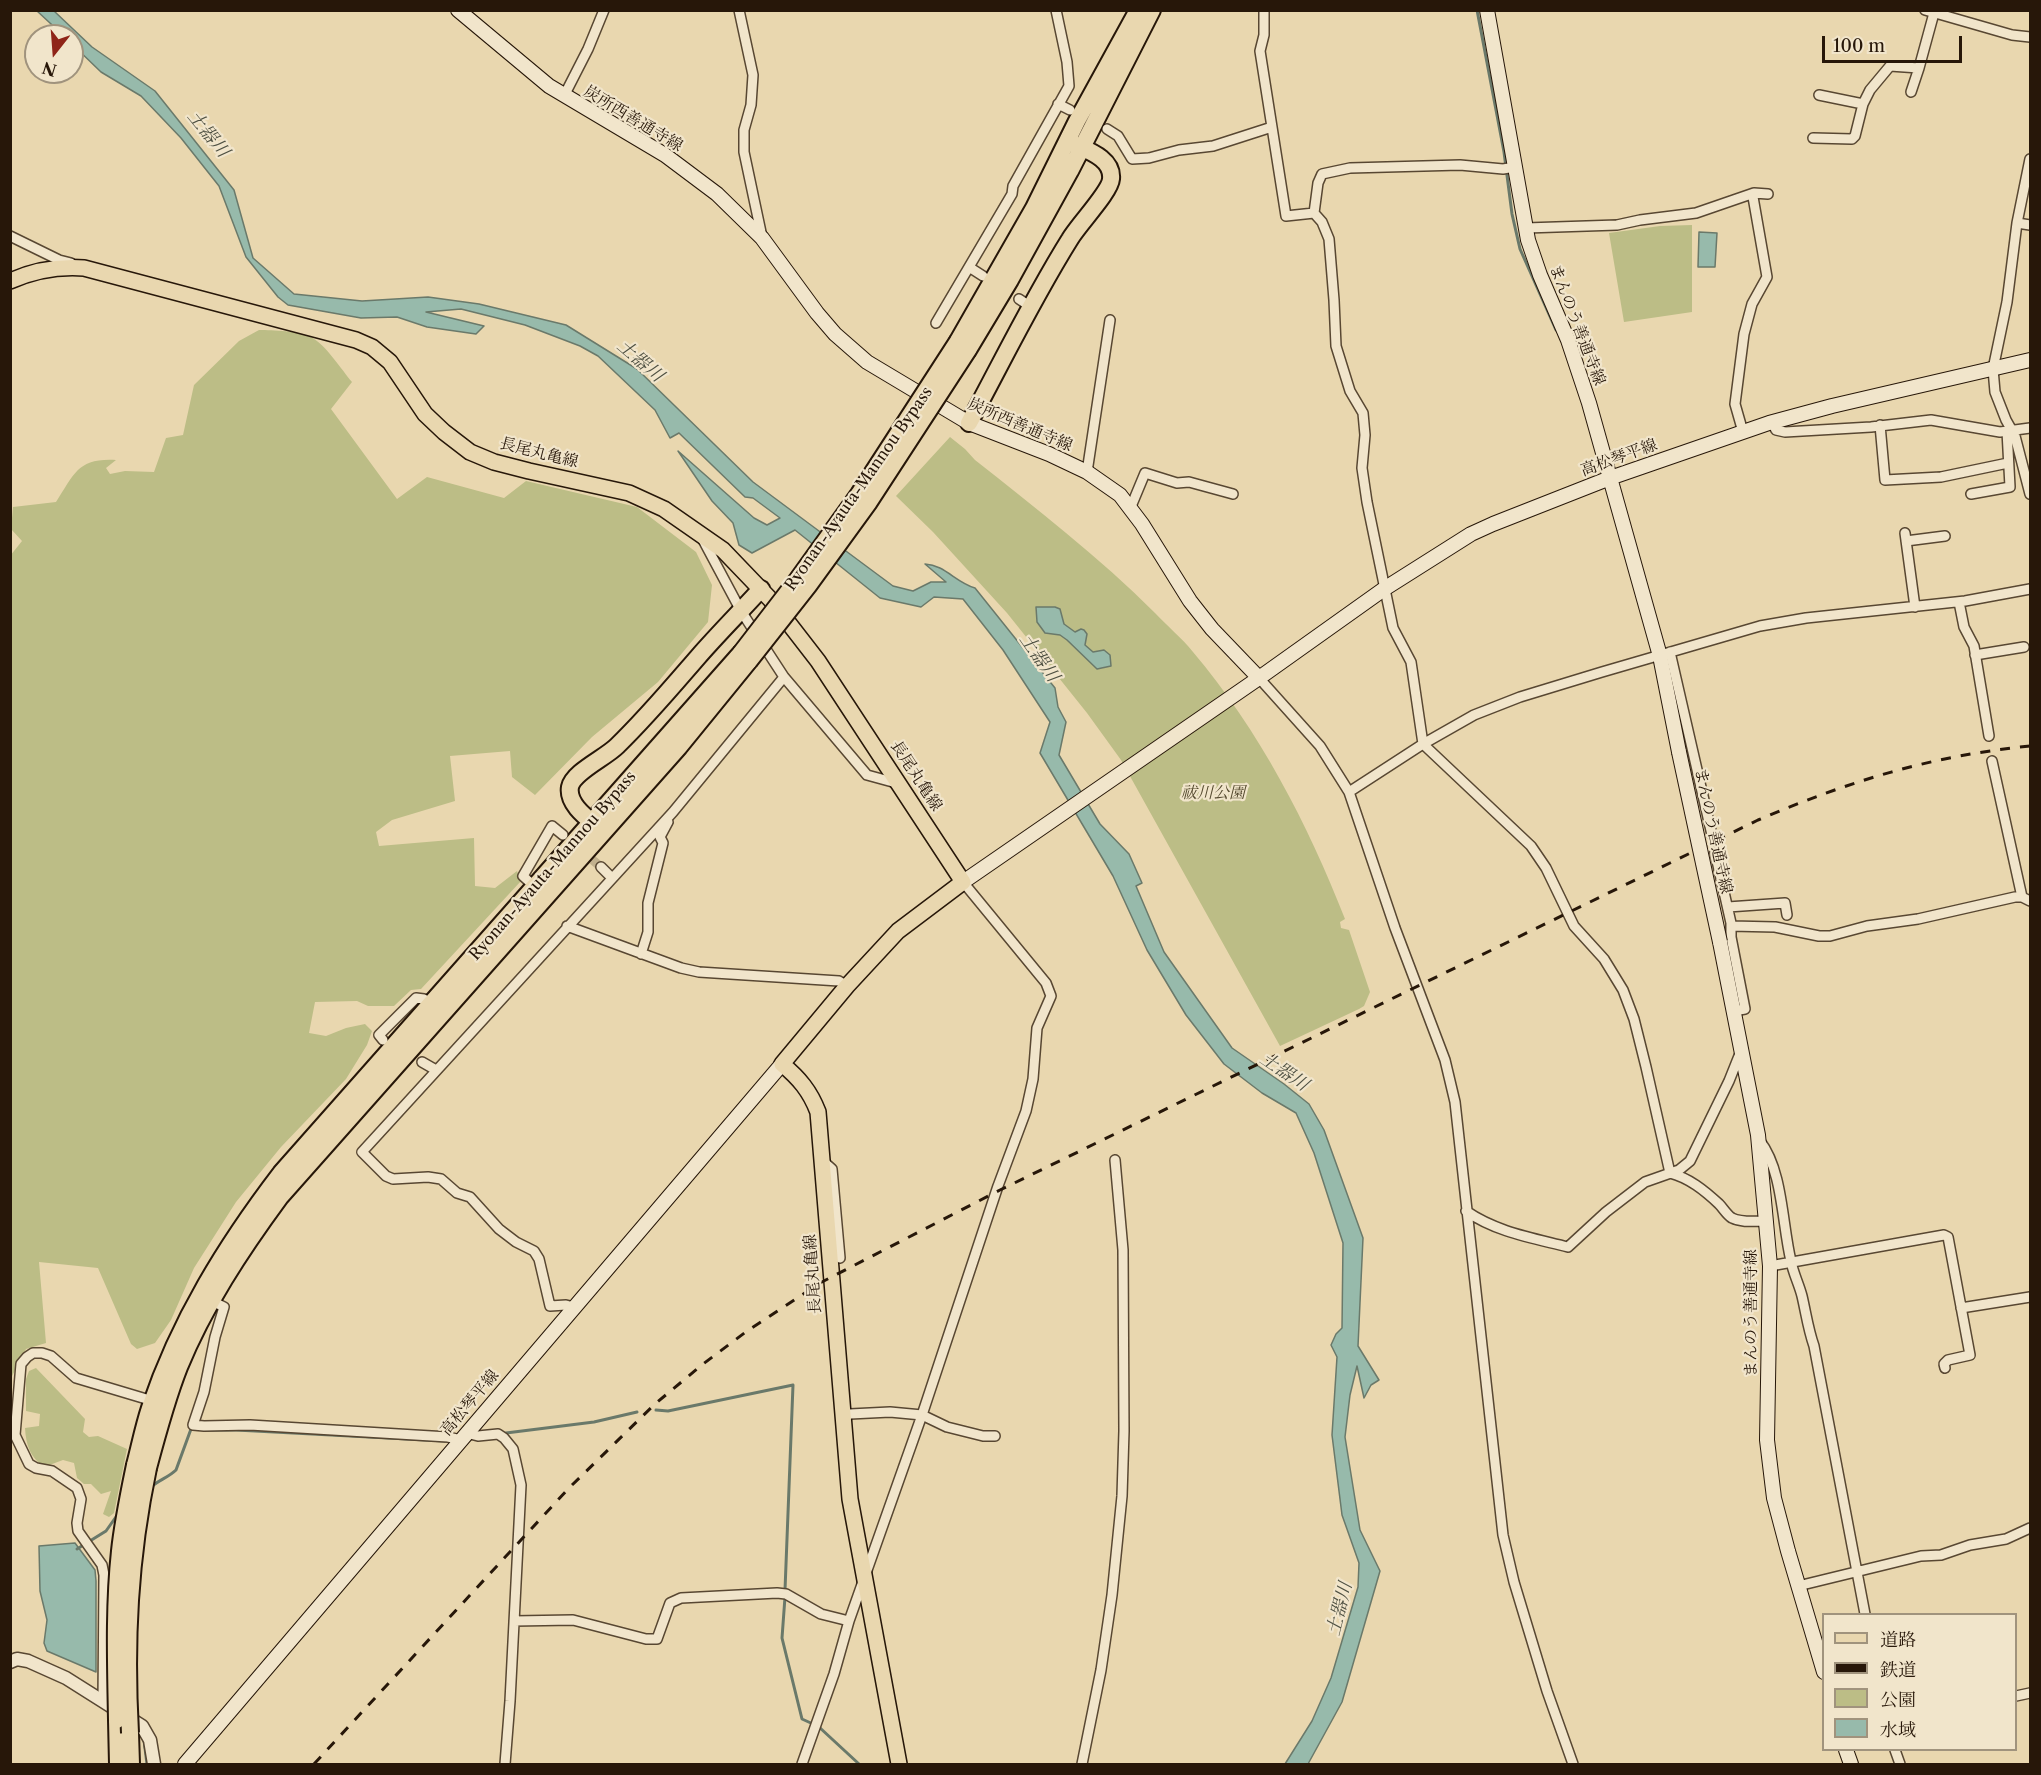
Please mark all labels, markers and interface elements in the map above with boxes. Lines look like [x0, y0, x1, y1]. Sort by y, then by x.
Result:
north arrow [24, 24, 84, 84]
scale bar [1825, 24, 1964, 62]
text: 100 m [1833, 35, 1885, 57]
text: N [40, 58, 59, 81]
street label: 炭所西善通寺線 [580, 82, 686, 156]
water label: 土器川 [183, 106, 233, 162]
street label: まんのう善通寺線 [1545, 262, 1609, 388]
water label: 土器川 [613, 335, 667, 387]
street label: Ryonan-Ayauta-Mannou Bypass [781, 383, 937, 595]
street label: 炭所西善通寺線 [965, 394, 1075, 456]
street label: 長尾丸亀線 [498, 434, 580, 472]
street label: 高松琴平線 [1578, 435, 1660, 481]
water label: 土器川 [1015, 630, 1063, 686]
street label: 長尾丸亀線 [886, 737, 946, 815]
street label: まんのう善通寺線 [1690, 766, 1736, 896]
street label: Ryonan-Ayauta-Mannou Bypass [466, 767, 640, 965]
park label: 祓川公園 [1181, 783, 1245, 803]
water label: 土器川 [1256, 1048, 1312, 1096]
street label: 長尾丸亀線 [801, 1233, 825, 1315]
street label: まんのう善通寺線 [1741, 1249, 1761, 1377]
street label: 高松琴平線 [437, 1366, 503, 1440]
water label: 土器川 [1323, 1580, 1357, 1638]
legend [1822, 1613, 2017, 1751]
text: 道路 [1880, 1629, 1916, 1651]
text: 鉄道 [1880, 1659, 1916, 1681]
text: 公園 [1880, 1689, 1916, 1711]
text: 水域 [1880, 1719, 1916, 1741]

